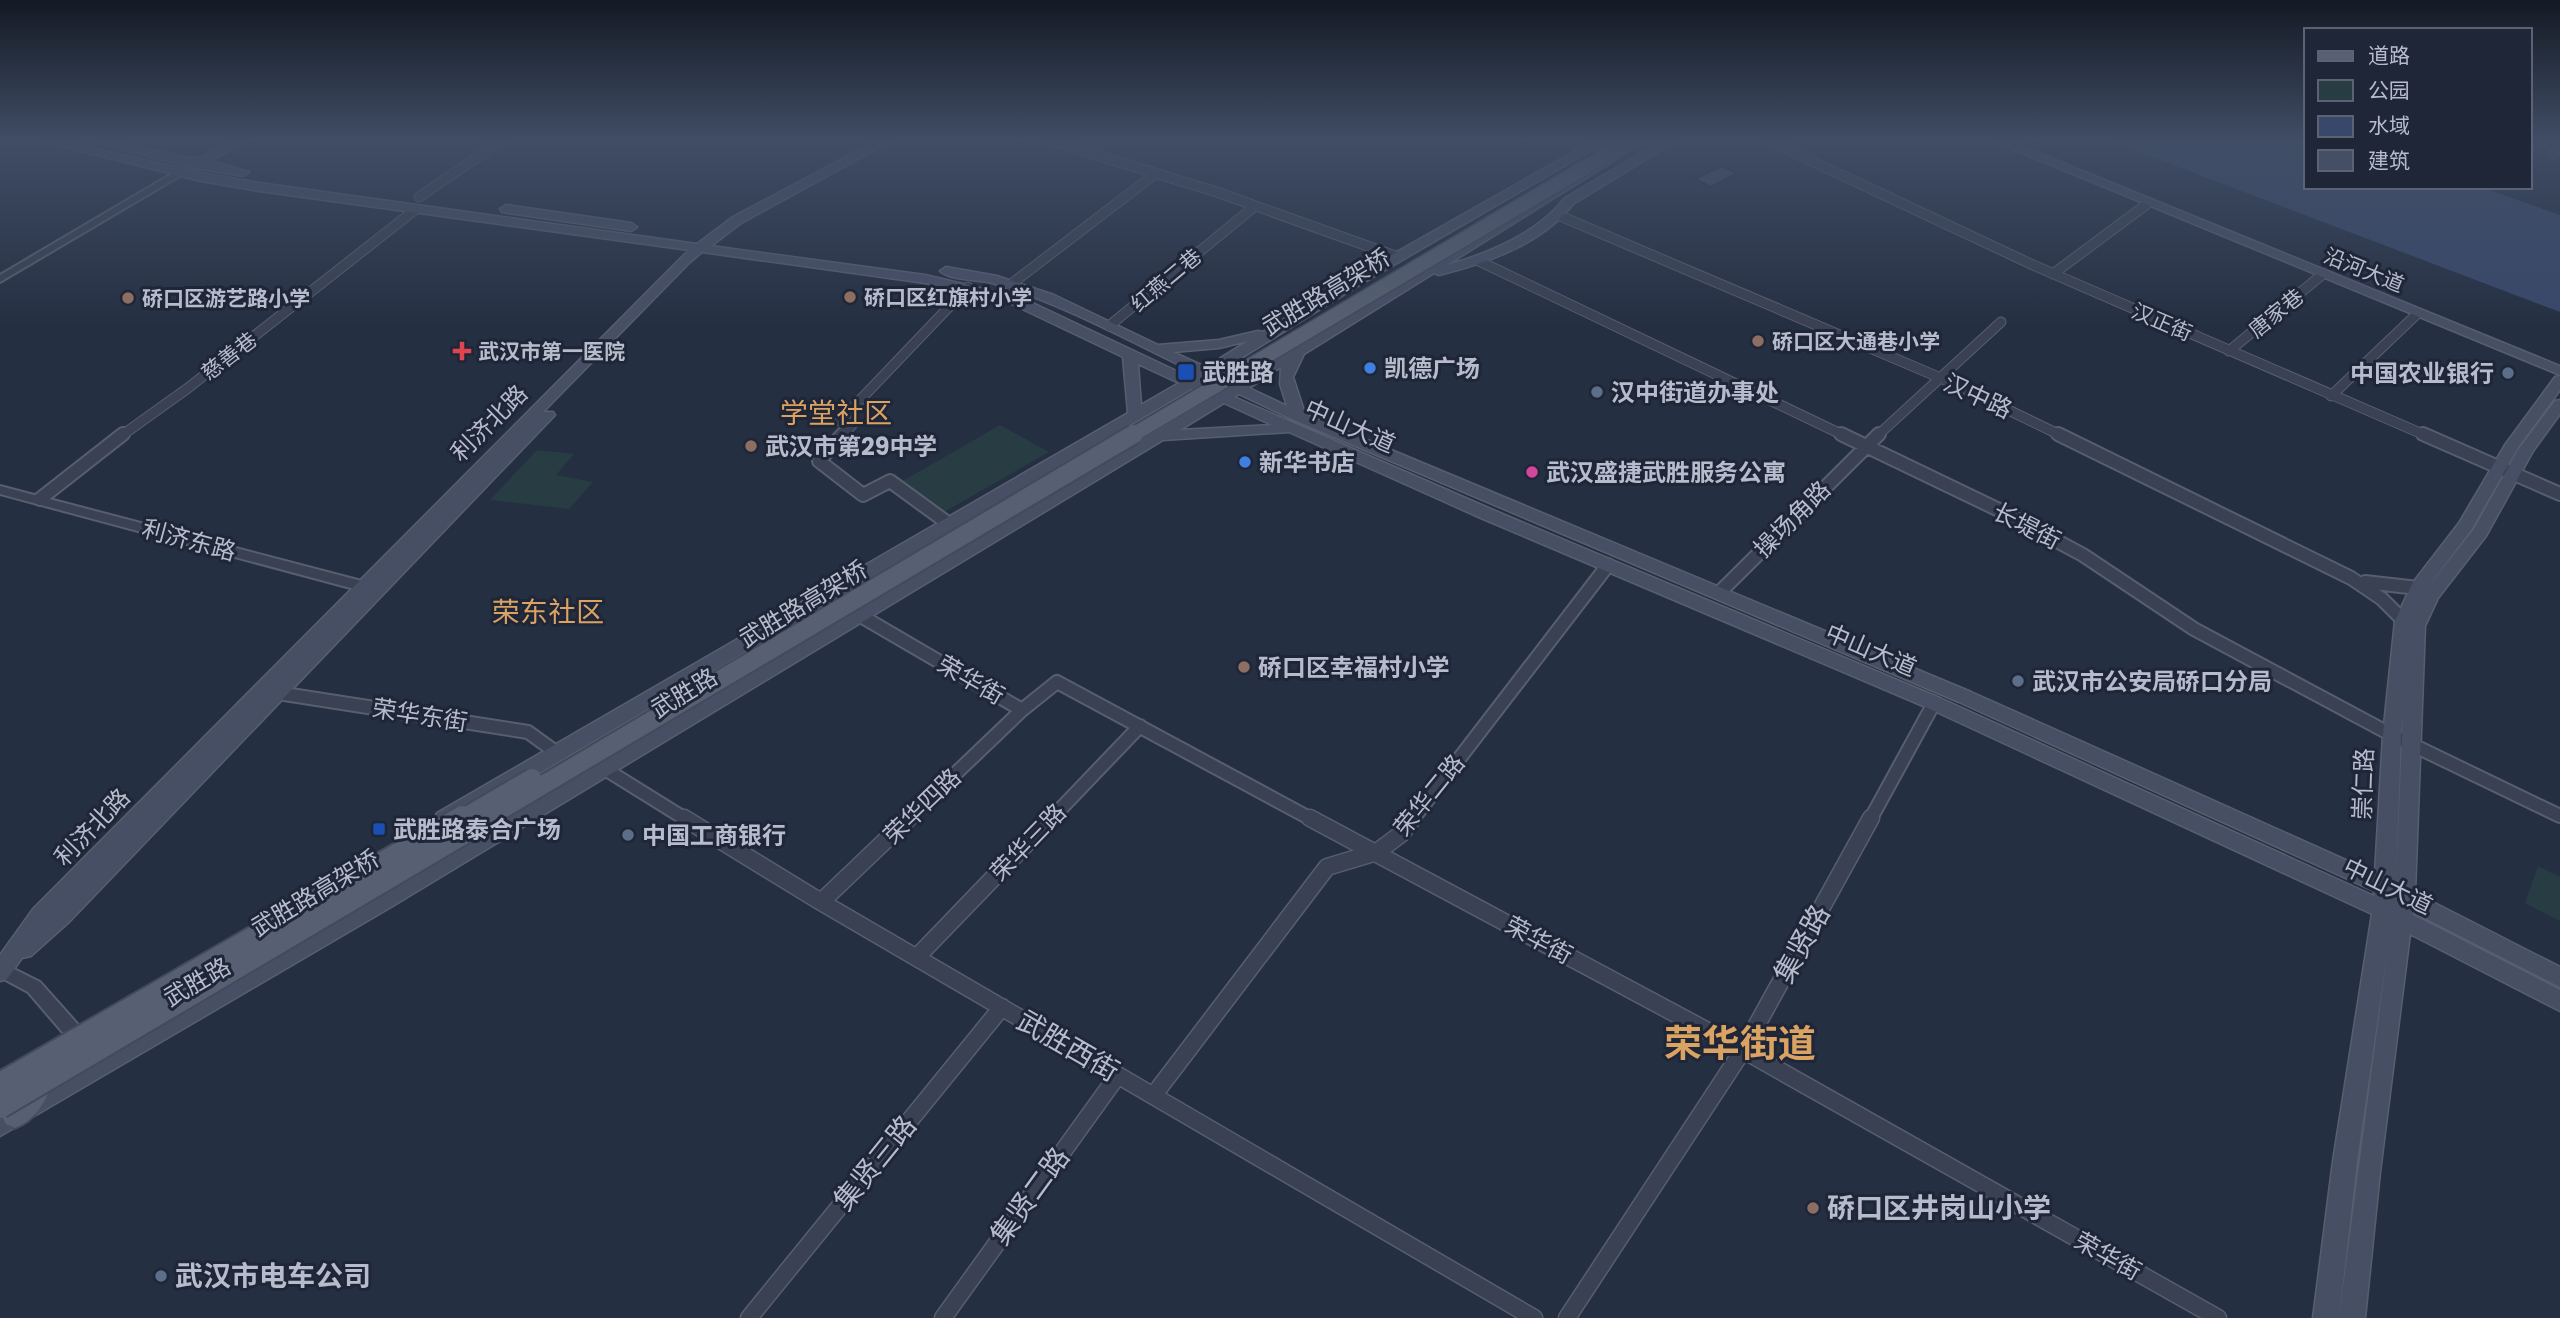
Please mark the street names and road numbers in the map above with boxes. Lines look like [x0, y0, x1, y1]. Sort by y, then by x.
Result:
street label: 武胜路高架桥 [1256, 241, 1396, 343]
street label: 沿河大道 [2320, 241, 2408, 299]
street label: 红燕二巷 [1125, 242, 1207, 318]
street label: 唐家巷 [2242, 282, 2310, 344]
street label: 汉正街 [2127, 296, 2197, 348]
street label: 慈善巷 [195, 325, 263, 387]
street label: 汉中路 [1938, 366, 2018, 426]
street label: 利济北路 [443, 377, 535, 469]
street label: 中山大道 [1299, 391, 1401, 461]
street label: 操场角路 [1746, 473, 1838, 565]
street label: 长堤街 [1987, 495, 2067, 557]
street label: 利济东路 [138, 512, 240, 568]
street label: 武胜路高架桥 [733, 553, 873, 655]
street label: 中山大道 [1820, 616, 1922, 684]
street label: 荣华街 [932, 648, 1010, 712]
street label: 武胜路 [645, 660, 723, 726]
street label: 荣华东街 [370, 691, 470, 739]
street label: 荣华二路 [1386, 747, 1472, 843]
street label: 崇仁路 [2345, 747, 2381, 821]
street label: 荣华四路 [876, 761, 968, 851]
street label: 利济北路 [47, 781, 137, 873]
street label: 荣华三路 [983, 796, 1073, 888]
street label: 武胜路高架桥 [245, 842, 385, 944]
street label: 中山大道 [2338, 850, 2438, 922]
street label: 集贤路 [1765, 898, 1839, 990]
street label: 荣华街 [1499, 909, 1579, 971]
street label: 武胜路 [158, 950, 236, 1014]
street label: 武胜西街 [1010, 1001, 1126, 1091]
street label: 集贤三路 [825, 1107, 925, 1219]
street label: 集贤二路 [981, 1139, 1079, 1253]
street label: 荣华街 [2069, 1224, 2147, 1288]

